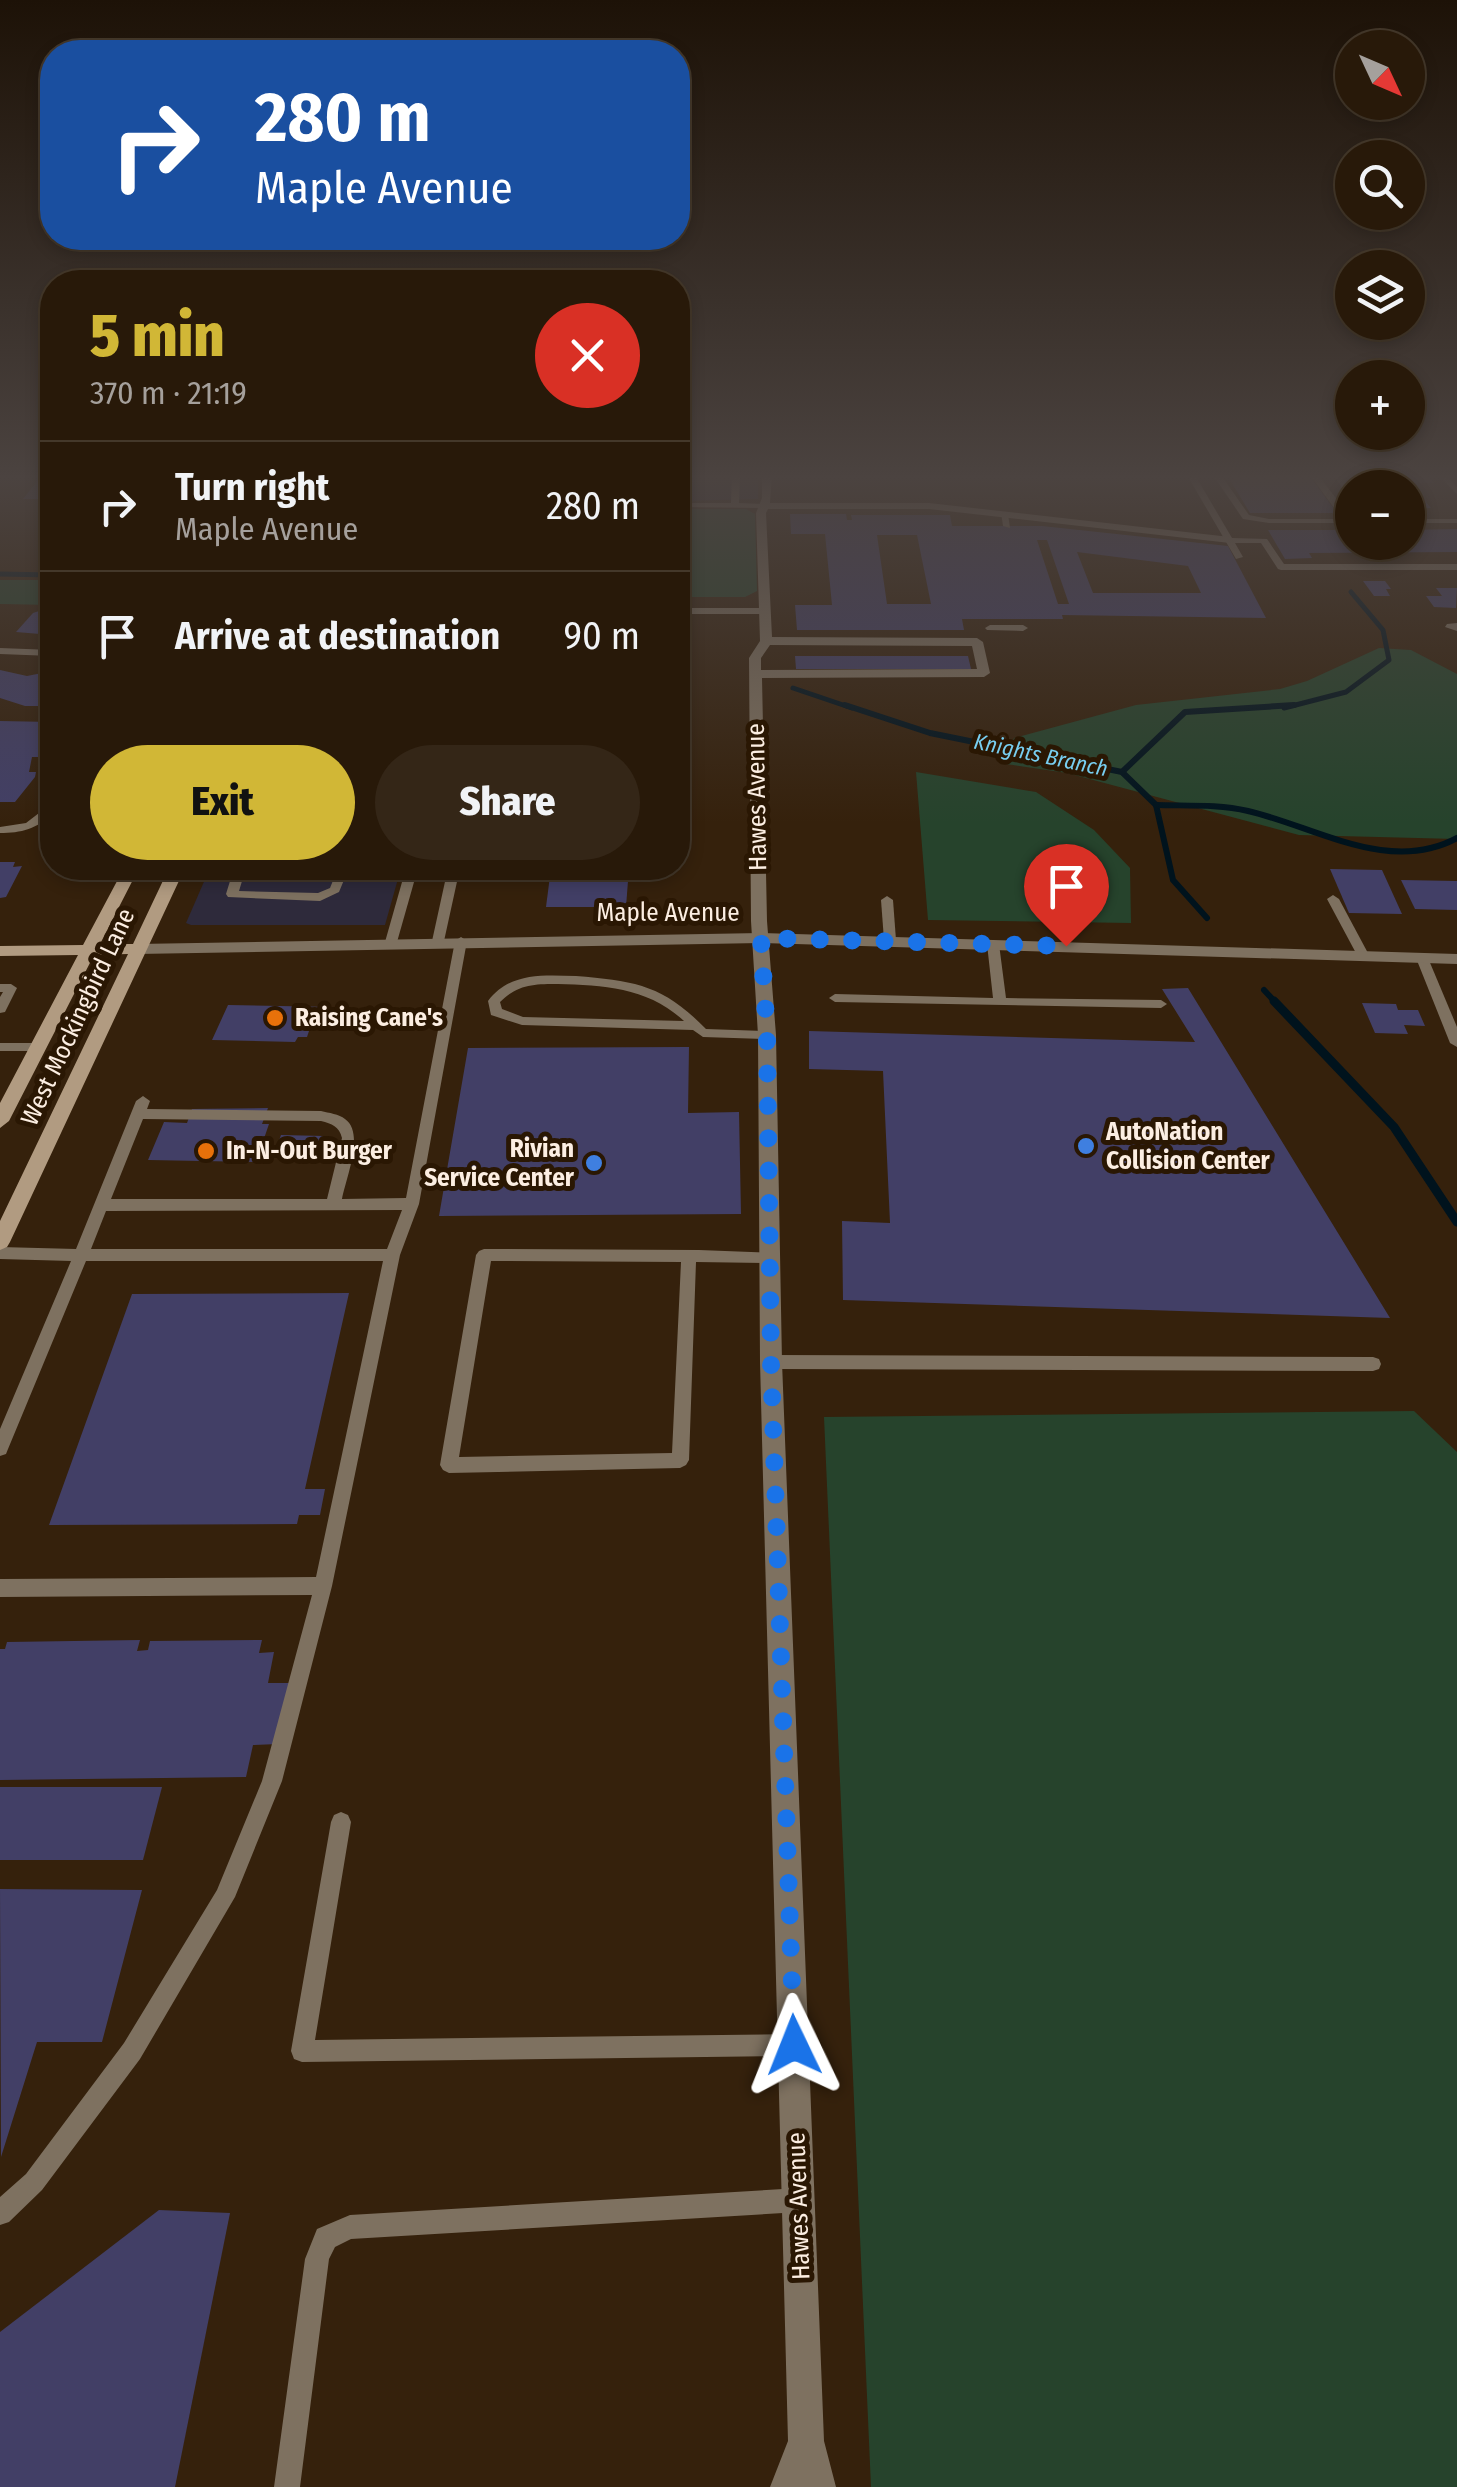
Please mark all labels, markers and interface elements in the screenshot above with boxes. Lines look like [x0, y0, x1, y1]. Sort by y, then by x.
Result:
north arrow [1335, 30, 1425, 120]
map controls [1335, 30, 1425, 560]
text: 280 m [255, 76, 431, 160]
icon: right [90, 80, 220, 210]
button: search [1335, 140, 1425, 230]
text: Maple Avenue [255, 161, 513, 215]
button: layers [1335, 250, 1425, 340]
text: 5 min [90, 300, 225, 372]
button: close [535, 303, 640, 408]
button: + [1335, 360, 1425, 450]
text: 370 m · 21:19 [90, 374, 247, 412]
text: Turn right [175, 464, 329, 510]
button: − [1335, 470, 1425, 560]
icon: right [90, 479, 145, 534]
text: 280 m [546, 483, 640, 529]
text: Maple Avenue [175, 510, 358, 548]
icon: arrive [90, 609, 145, 664]
text: Arrive at destination [175, 613, 500, 659]
text: 90 m [564, 613, 640, 659]
street label: Hawes Avenue [741, 723, 773, 871]
water label: Knights Branch [972, 728, 1110, 782]
button: Exit [90, 745, 355, 860]
button: Share [375, 745, 640, 860]
pin [1024, 844, 1109, 947]
icon: arrive [1039, 859, 1094, 914]
street label: Maple Avenue [596, 898, 740, 928]
street label: West Mockingbird Lane [15, 904, 141, 1130]
place label: Raising Cane's [295, 1003, 443, 1033]
marker: Raising Cane's [264, 1007, 286, 1029]
place label: AutoNation Collision Center [1105, 1117, 1271, 1176]
place label: Rivian Service Center [424, 1134, 575, 1193]
marker: AutoNation Collision Center [1075, 1135, 1097, 1157]
place label: In-N-Out Burger [226, 1136, 393, 1166]
marker: In-N-Out Burger [195, 1140, 217, 1162]
marker: Rivian Service Center [583, 1152, 605, 1174]
position arrow [742, 1993, 846, 2097]
street label: Hawes Avenue [781, 2132, 817, 2280]

